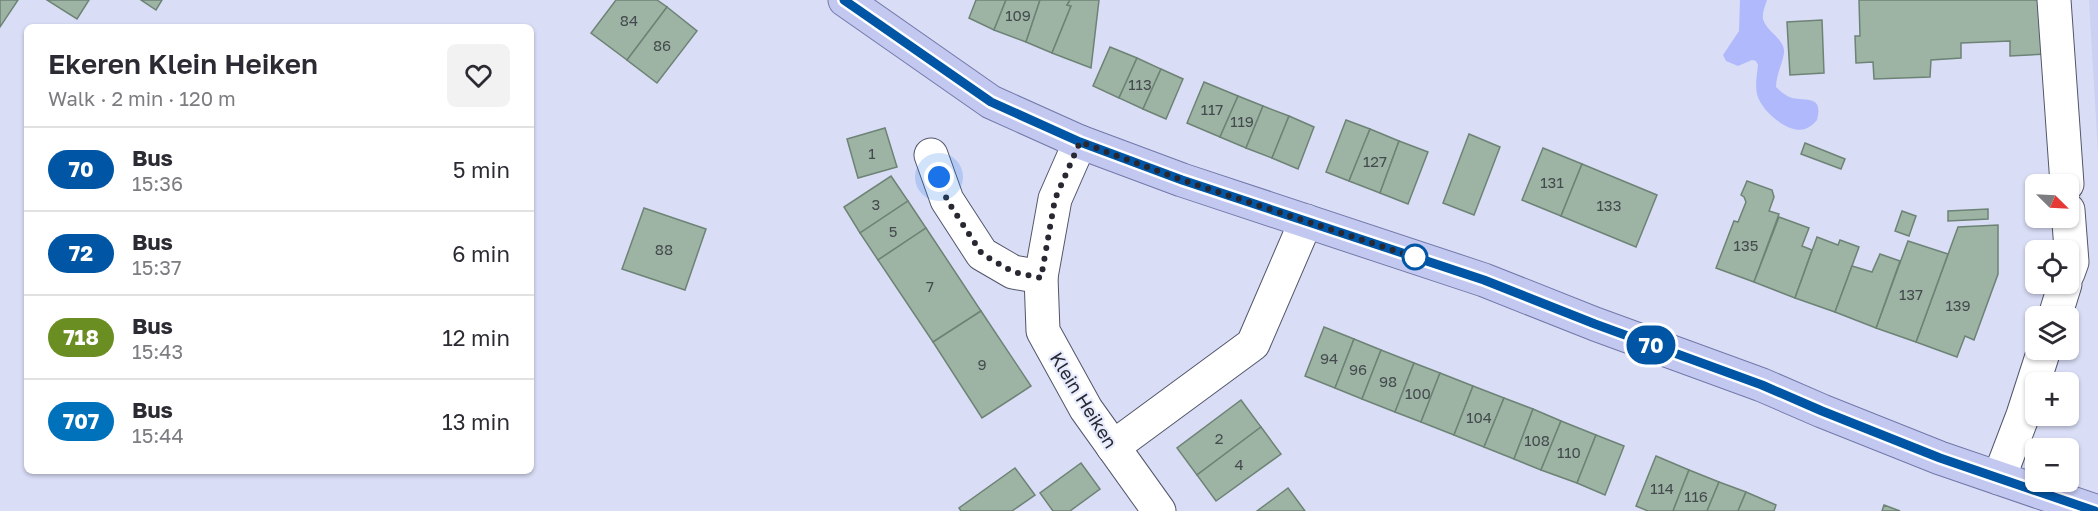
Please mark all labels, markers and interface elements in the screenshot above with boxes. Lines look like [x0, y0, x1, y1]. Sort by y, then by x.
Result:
house number: 109 [1005, 6, 1031, 24]
house number: 84 [620, 11, 638, 29]
house number: 86 [653, 36, 671, 54]
button: heart [447, 44, 510, 107]
text: Ekeren Klein Heiken [48, 47, 318, 80]
house number: 113 [1128, 75, 1152, 93]
text: Walk · 2 min · 120 m [48, 86, 236, 110]
house number: 117 [1201, 100, 1223, 118]
house number: 119 [1230, 112, 1254, 130]
text: Bus [132, 144, 173, 171]
house number: 1 [868, 144, 876, 162]
house number: 127 [1363, 152, 1387, 170]
text: 70 [68, 156, 94, 182]
text: 5 min [453, 156, 510, 183]
your location [924, 162, 954, 192]
text: 15:36 [132, 171, 183, 195]
house number: 131 [1540, 173, 1564, 191]
north arrow [2025, 174, 2079, 228]
map controls [2025, 174, 2079, 492]
house number: 3 [872, 195, 880, 213]
house number: 133 [1597, 196, 1621, 214]
house number: 5 [889, 222, 897, 240]
text: Bus [132, 228, 173, 255]
house number: 135 [1734, 236, 1758, 254]
text: 72 [69, 240, 93, 266]
text: 6 min [452, 240, 510, 267]
house number: 88 [655, 240, 673, 258]
button: locate [2025, 240, 2079, 294]
unlabelled marker [1402, 244, 1428, 270]
text: 15:37 [132, 255, 182, 279]
house number: 7 [926, 277, 934, 295]
house number: 137 [1899, 285, 1923, 303]
house number: 139 [1945, 296, 1971, 314]
button: layers [2025, 306, 2079, 360]
text: Bus [132, 312, 173, 339]
text: 718 [63, 324, 99, 350]
text: 12 min [442, 324, 510, 351]
line badge: 70 [1624, 326, 1678, 364]
text: 70 [1638, 332, 1664, 358]
text: 15:43 [132, 339, 183, 363]
street label: Klein Heiken [1046, 348, 1122, 452]
house number: 94 [1320, 349, 1338, 367]
house number: 9 [977, 355, 987, 373]
house number: 96 [1349, 360, 1367, 378]
house number: 98 [1379, 372, 1397, 390]
button: + [2025, 372, 2079, 426]
house number: 100 [1405, 384, 1431, 402]
text: Bus [132, 396, 173, 423]
text: 707 [63, 408, 99, 434]
text: 13 min [442, 408, 510, 435]
house number: 104 [1466, 408, 1492, 426]
text: 15:44 [132, 423, 184, 447]
house number: 2 [1215, 429, 1223, 447]
house number: 108 [1524, 431, 1550, 449]
button: − [2025, 438, 2079, 492]
house number: 110 [1557, 443, 1581, 461]
house number: 4 [1234, 455, 1244, 473]
house number: 114 [1650, 479, 1674, 497]
house number: 116 [1684, 487, 1708, 505]

